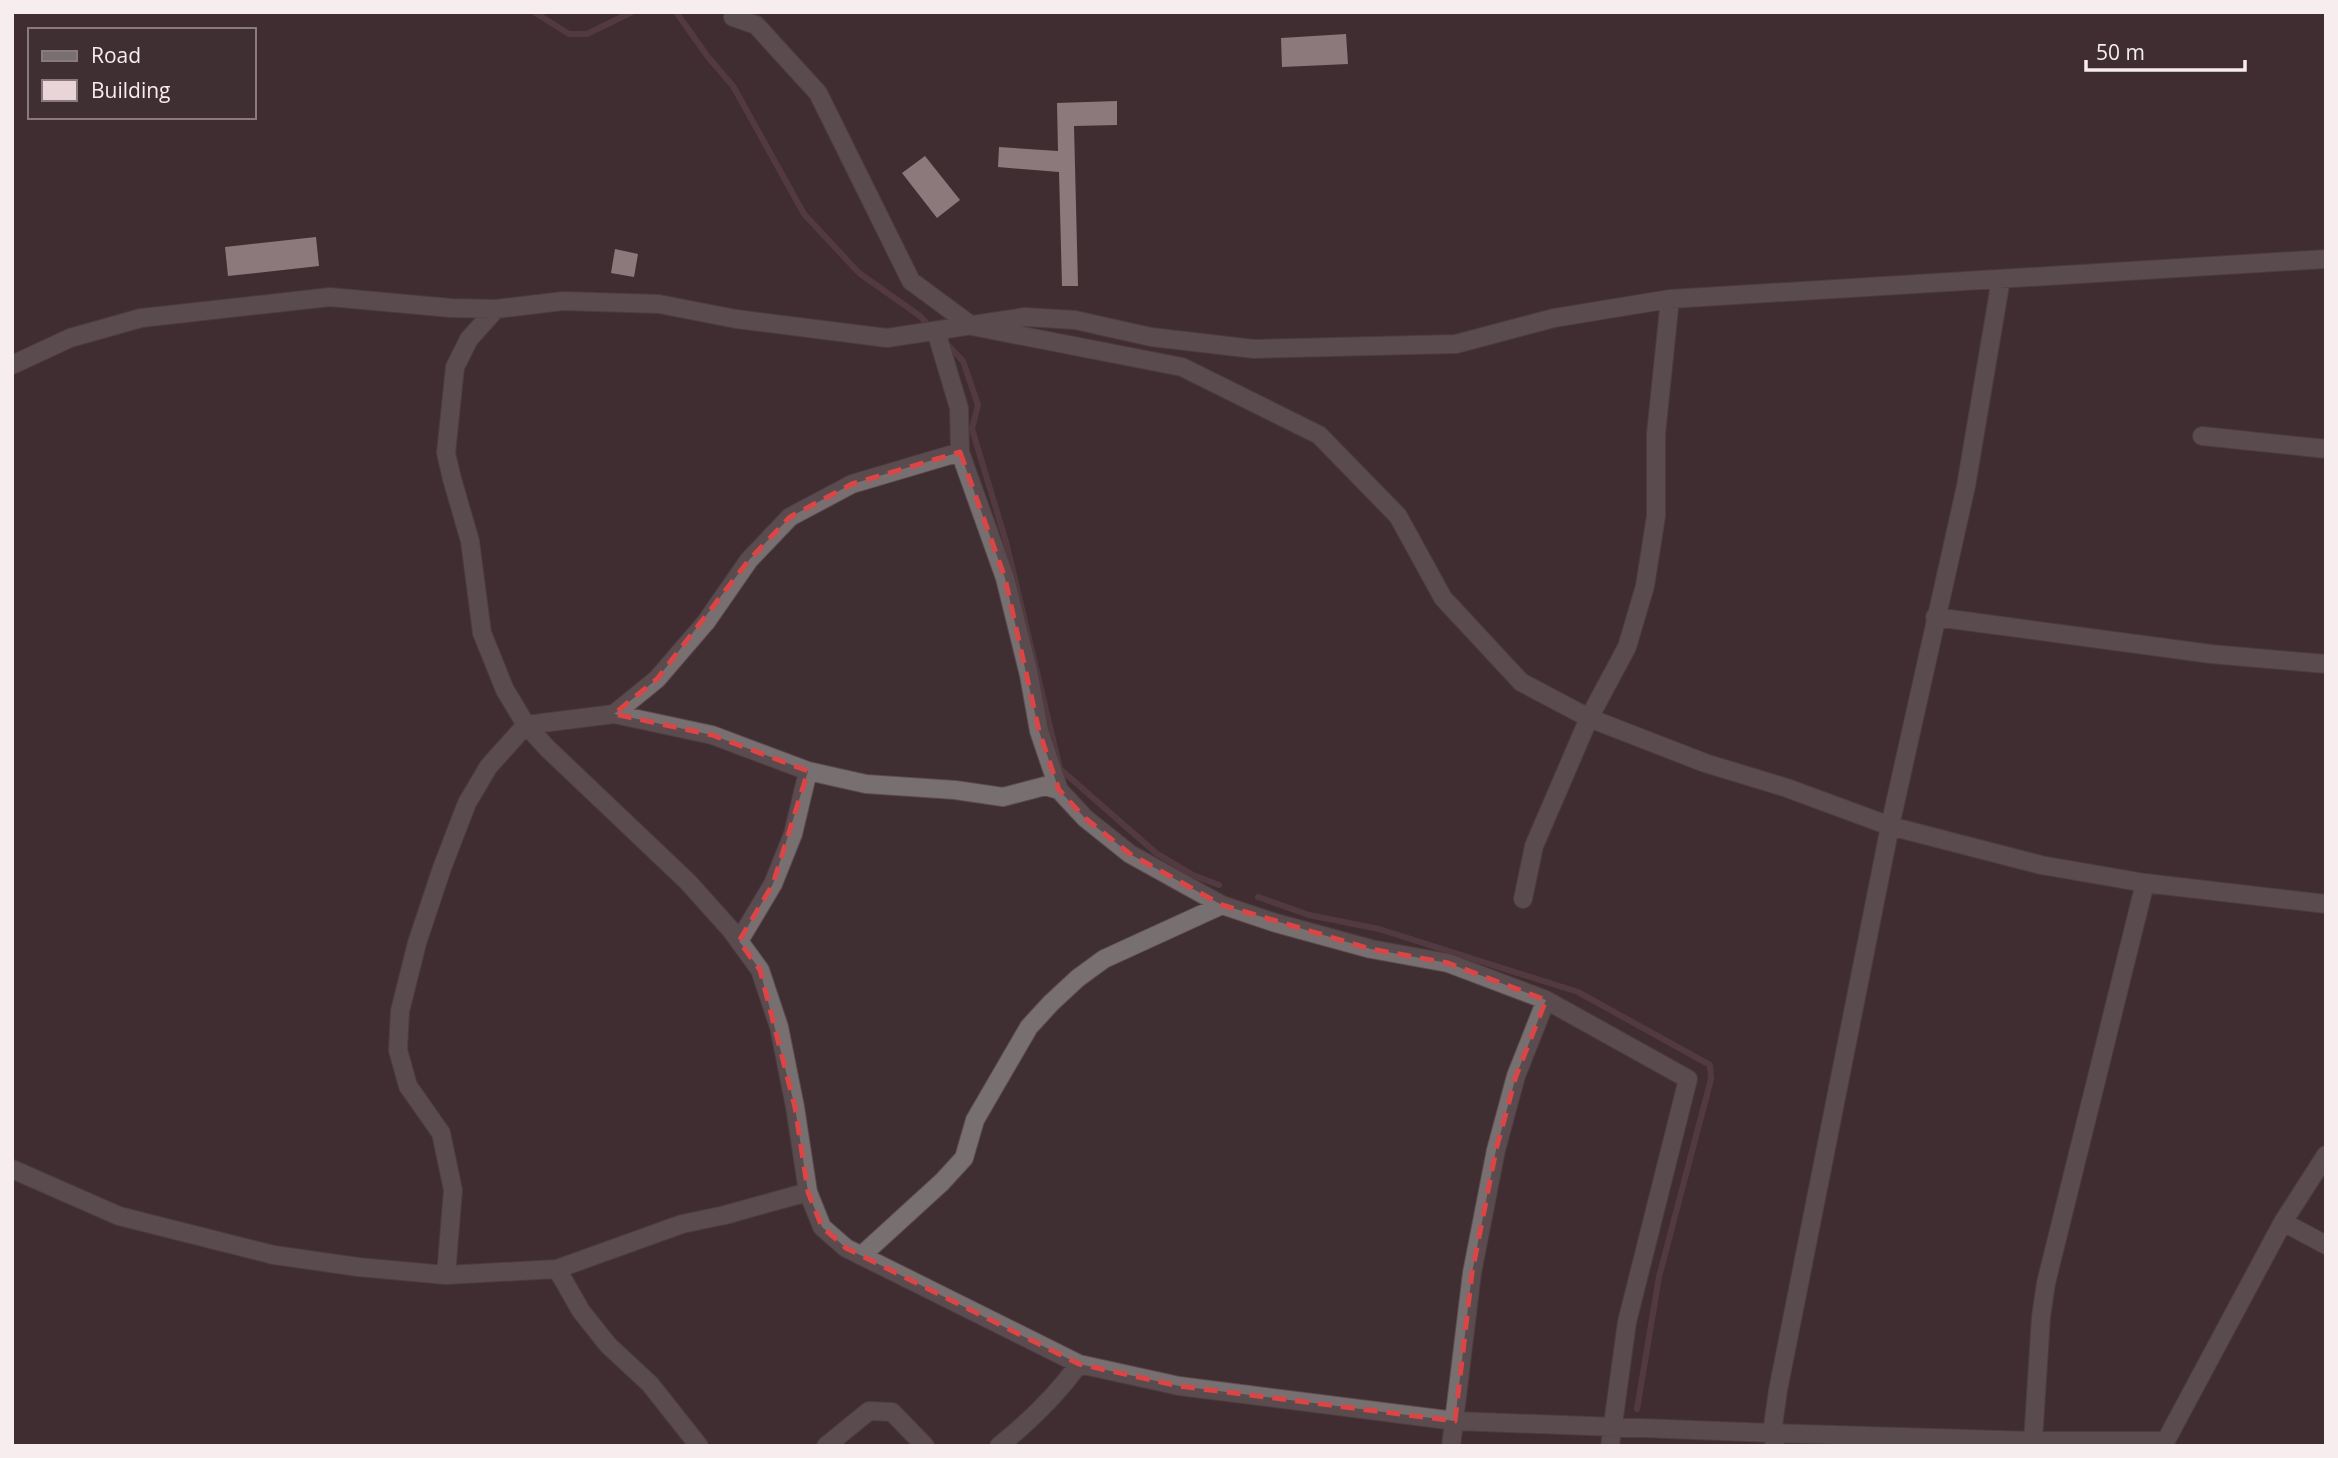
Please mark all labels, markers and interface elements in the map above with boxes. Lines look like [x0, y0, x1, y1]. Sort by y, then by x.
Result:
legend [28, 28, 256, 119]
scale bar [2086, 28, 2245, 72]
text: 50 m [2096, 38, 2145, 66]
text: Road [91, 41, 141, 69]
text: Building [91, 76, 170, 104]

